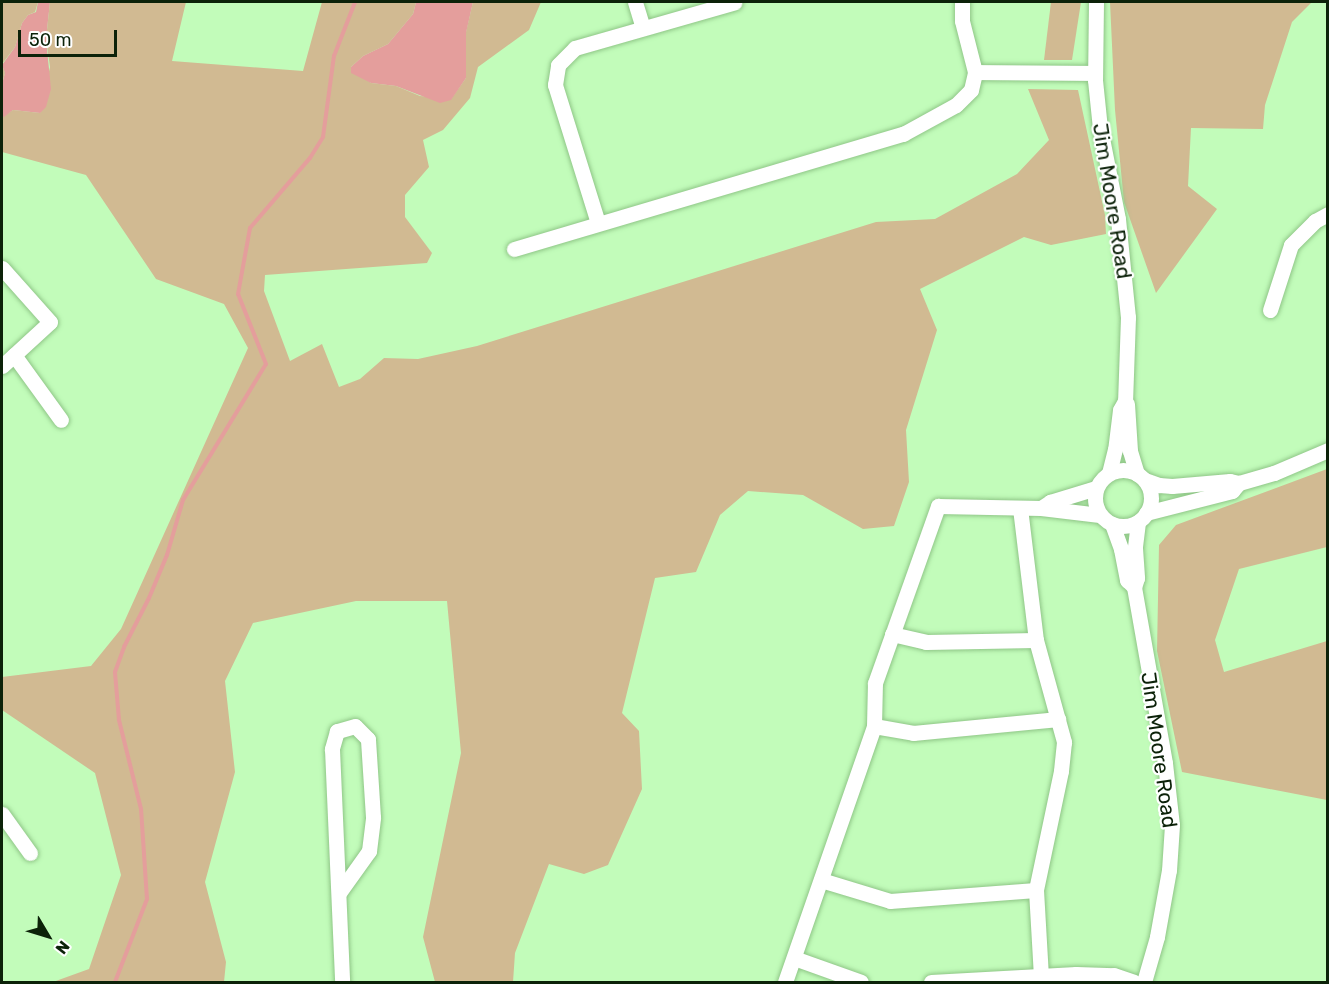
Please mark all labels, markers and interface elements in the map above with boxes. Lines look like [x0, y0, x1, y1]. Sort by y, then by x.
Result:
scale bar [21, 18, 120, 56]
text: 50 m [29, 29, 72, 51]
street label: Jim Moore Road [1087, 121, 1137, 281]
street label: Jim Moore Road [1136, 670, 1182, 830]
north arrow [18, 906, 78, 966]
text: N [52, 937, 74, 958]

